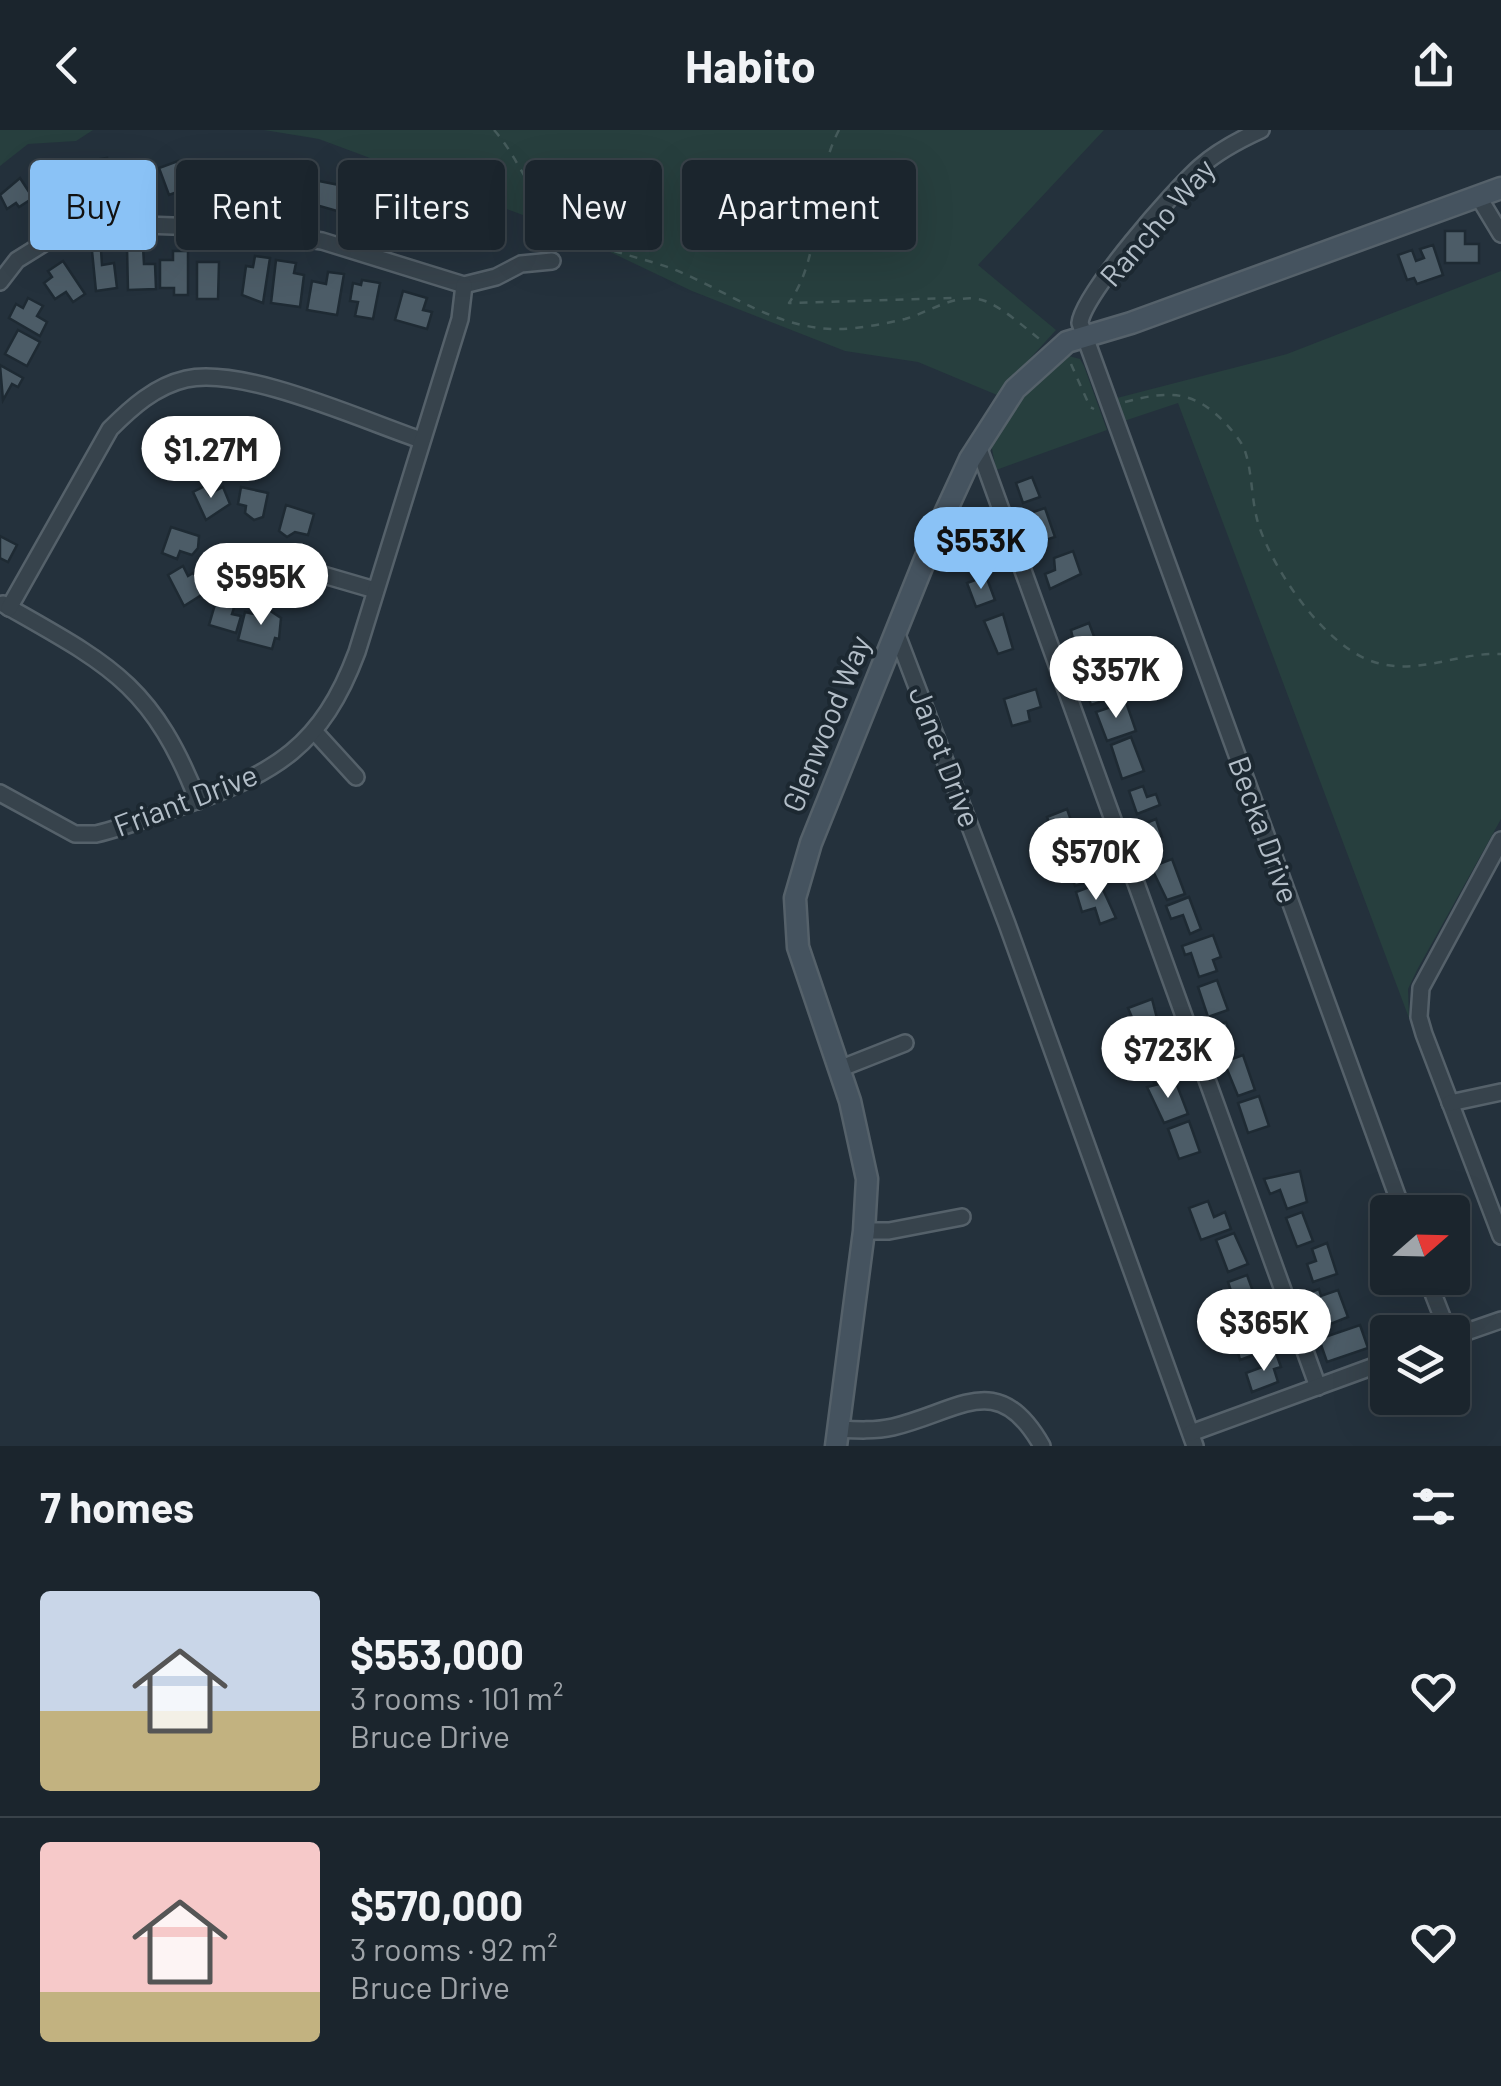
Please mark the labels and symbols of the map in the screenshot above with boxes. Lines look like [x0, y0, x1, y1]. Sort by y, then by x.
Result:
street label: Rancho Way [1091, 150, 1222, 293]
pin: $1.27M [130, 416, 292, 501]
pin: $553K [911, 507, 1051, 592]
pin: $595K [191, 543, 331, 628]
street label: Glenwood Way [773, 630, 877, 817]
pin: $357K [1046, 636, 1186, 721]
street label: Janet Drive [903, 681, 989, 832]
street label: Becka Drive [1222, 751, 1308, 908]
street label: Friant Drive [109, 755, 262, 843]
pin: $570K [1026, 818, 1166, 903]
pin: $723K [1098, 1016, 1238, 1101]
north arrow [1370, 1195, 1470, 1295]
pin: $365K [1194, 1289, 1334, 1374]

